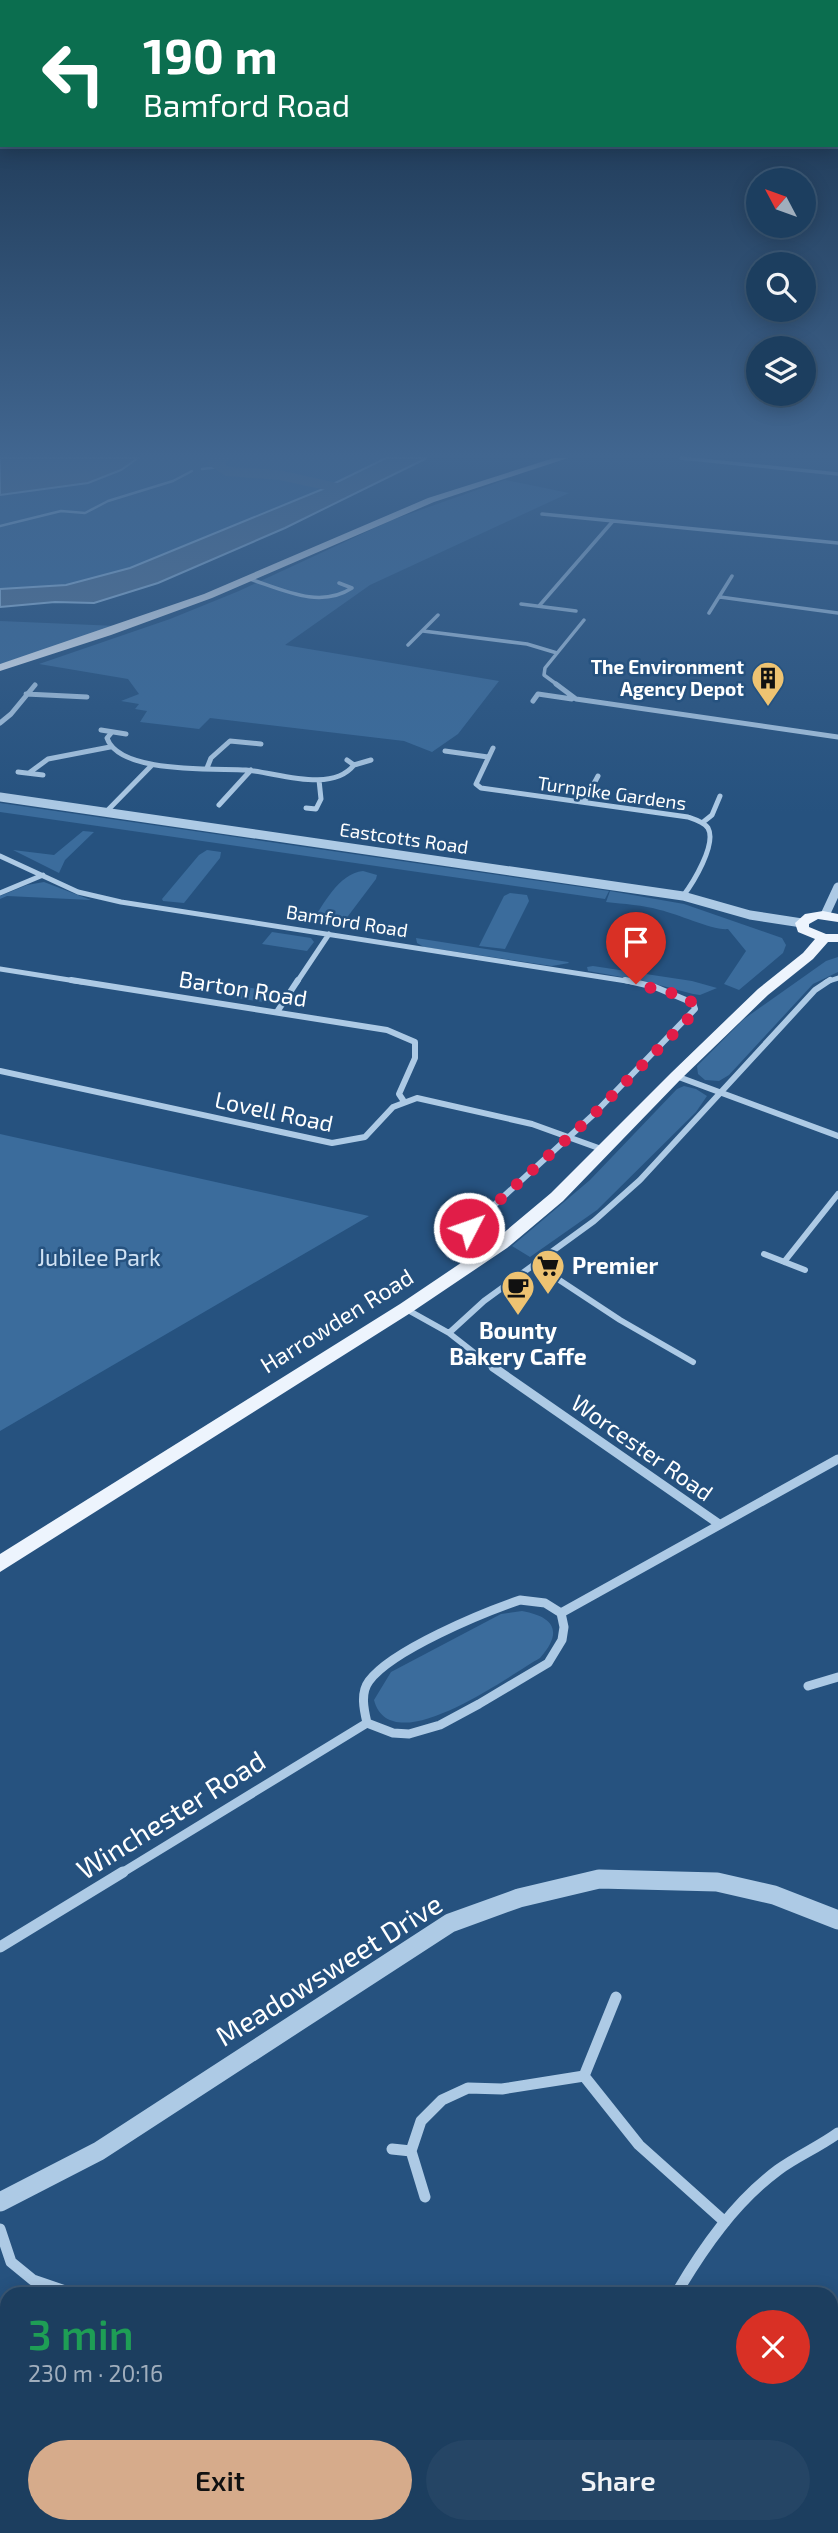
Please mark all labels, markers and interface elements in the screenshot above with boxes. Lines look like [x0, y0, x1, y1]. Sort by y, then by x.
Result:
text: 190 m [143, 25, 278, 84]
icon: left [28, 28, 119, 119]
text: Bamford Road [143, 85, 350, 123]
north arrow [746, 168, 816, 238]
map controls [746, 168, 816, 406]
button: search [746, 252, 816, 322]
button: layers [746, 336, 816, 406]
place label: The Environment Agency Depot [591, 655, 744, 701]
building icon: The Environment Agency Depot [749, 659, 787, 708]
street label: Turnpike Gardens [536, 771, 688, 814]
street label: Eastcotts Road [338, 817, 470, 858]
street label: Bamford Road [285, 900, 410, 941]
pin [606, 912, 666, 984]
icon: arrive [617, 923, 655, 961]
street label: Barton Road [177, 964, 309, 1012]
street label: Lovell Road [212, 1085, 336, 1137]
position arrow [432, 1191, 506, 1265]
park label: Jubilee Park [37, 1243, 161, 1271]
supermarket icon: Premier [529, 1247, 567, 1296]
place label: Premier [572, 1251, 658, 1279]
street label: Harrowden Road [255, 1262, 418, 1378]
cafe icon: Bounty Bakery Caffe [499, 1268, 537, 1317]
place label: Bounty Bakery Caffe [449, 1316, 587, 1370]
street label: Worcester Road [566, 1388, 719, 1506]
street label: Winchester Road [70, 1742, 271, 1886]
street label: Meadowsweet Drive [209, 1886, 448, 2053]
text: 3 min [28, 2308, 134, 2358]
button: close [736, 2310, 810, 2384]
text: 230 m · 20:16 [28, 2359, 163, 2387]
button: Exit [28, 2440, 412, 2520]
button: Share [426, 2440, 810, 2520]

